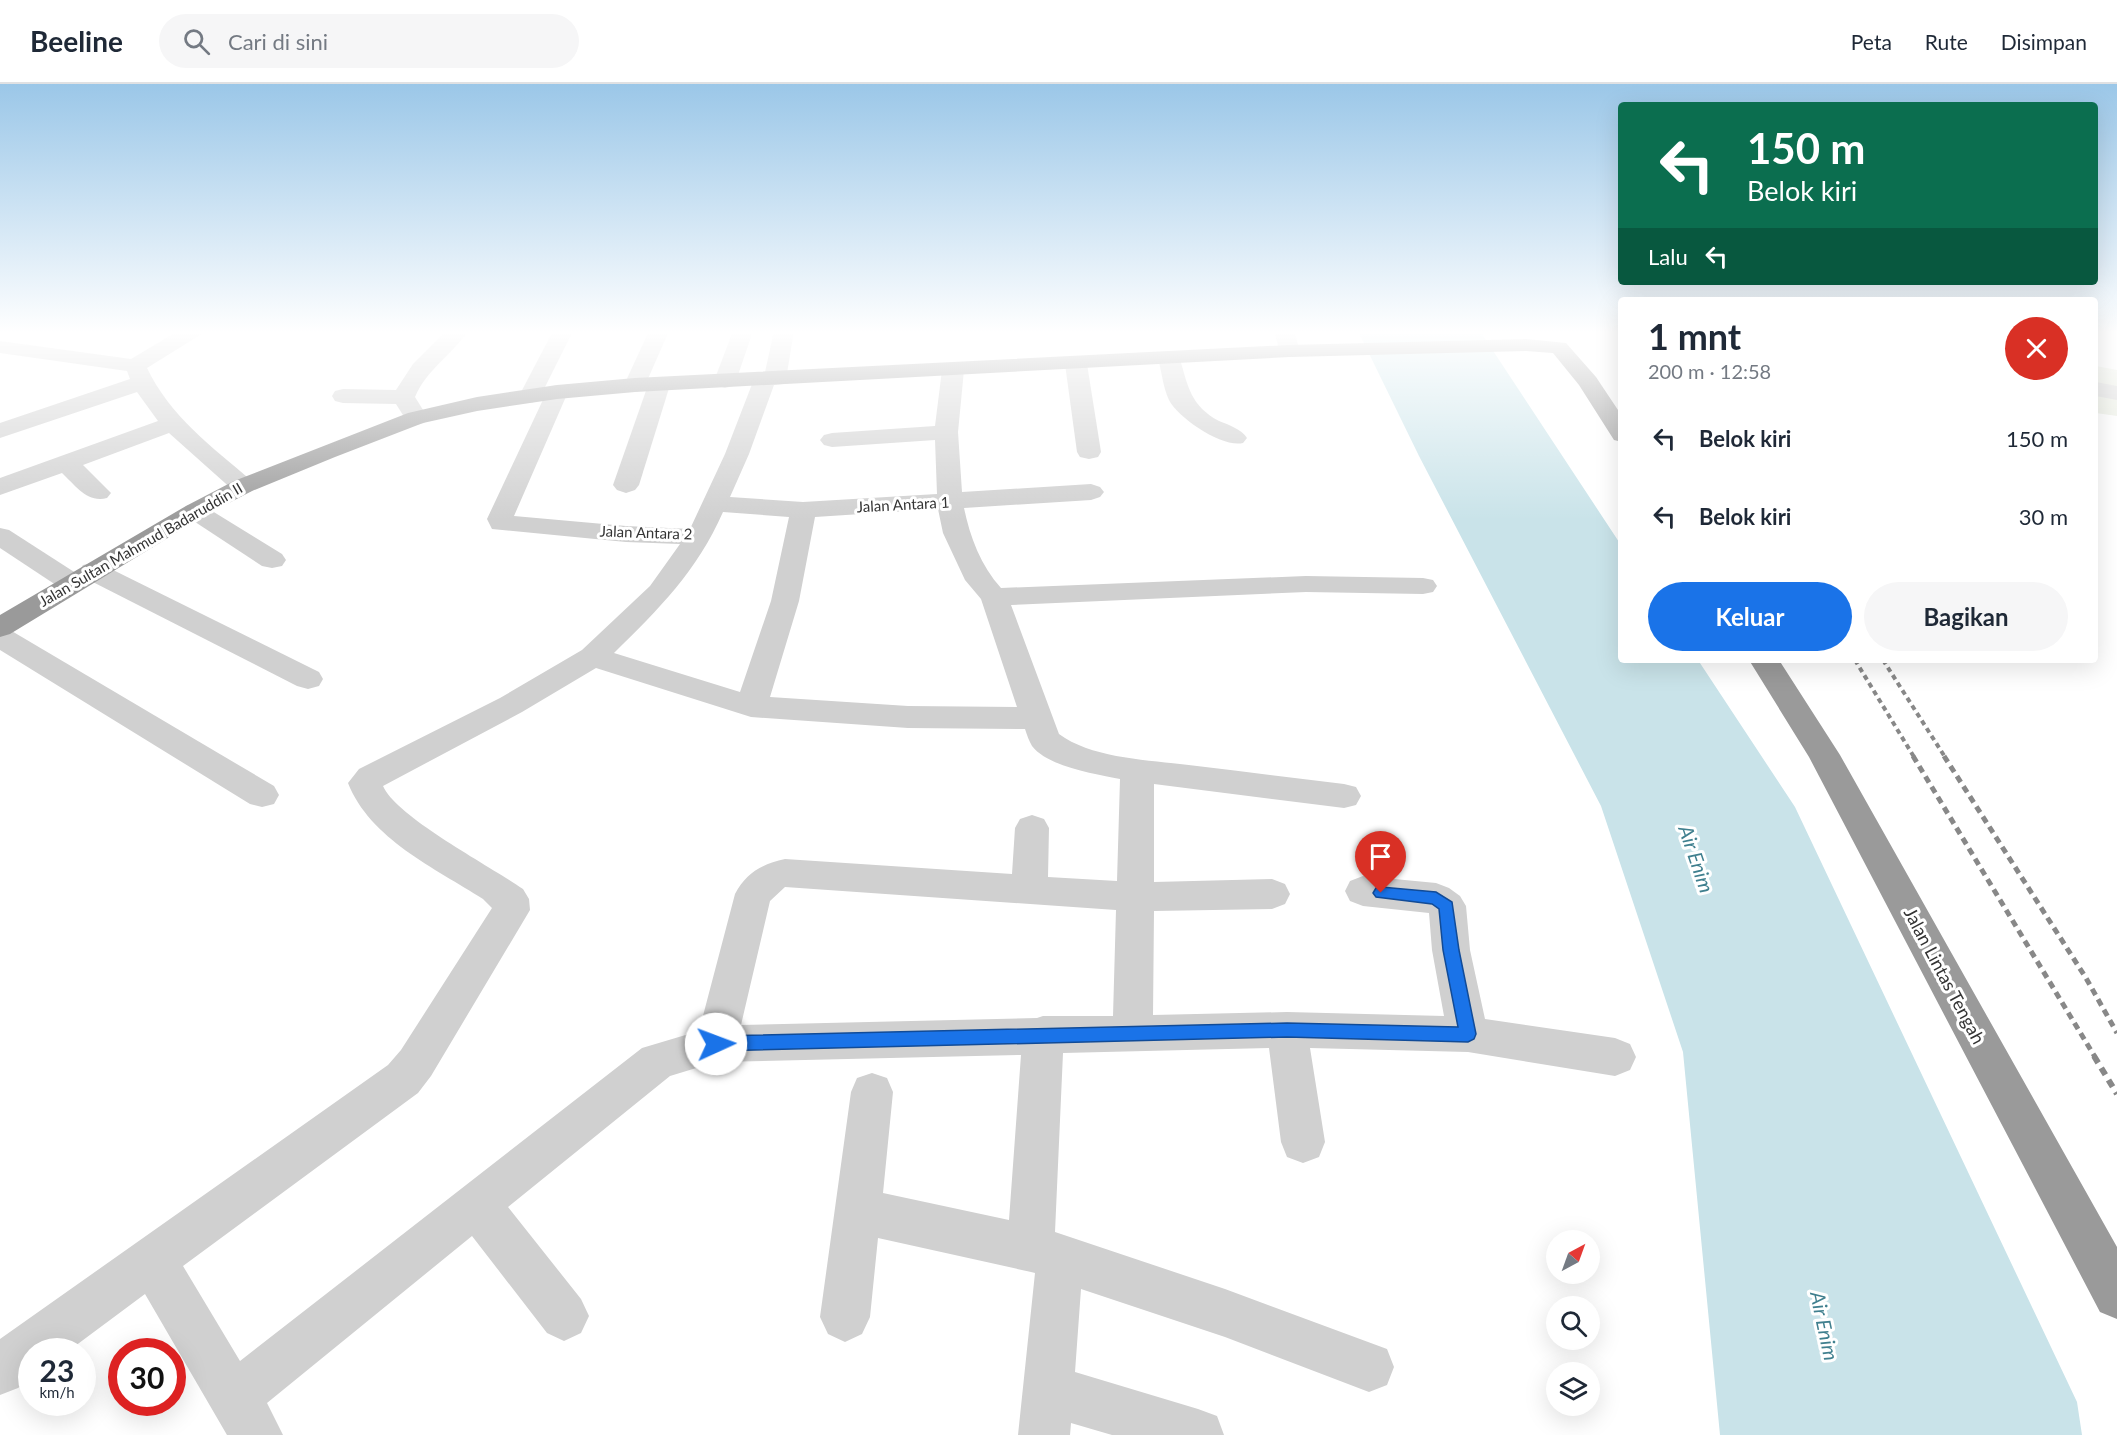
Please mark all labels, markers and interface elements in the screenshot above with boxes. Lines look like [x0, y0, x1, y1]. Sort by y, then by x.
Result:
search box [159, 14, 579, 68]
text: Beeline [30, 24, 123, 58]
icon: search [180, 25, 213, 58]
text: Cari di sini [228, 28, 328, 55]
text: Peta [1851, 29, 1892, 54]
text: Rute [1925, 29, 1968, 54]
text: Disimpan [2001, 29, 2087, 54]
text: 150 m [1747, 123, 1865, 173]
icon: left [1648, 126, 1726, 204]
text: Belok kiri [1747, 174, 1857, 207]
icon: left [1700, 240, 1733, 273]
text: Lalu [1648, 243, 1688, 270]
text: 1 mnt [1648, 314, 1741, 358]
button: close [2005, 317, 2068, 380]
text: 200 m · 12:58 [1648, 359, 1771, 383]
icon: left [1648, 422, 1681, 455]
text: Belok kiri [1699, 425, 1791, 452]
text: 150 m [2006, 425, 2068, 452]
street label: Jalan Sultan Mahmud Badaruddin II [36, 478, 245, 610]
street label: Jalan Antara 1 [856, 493, 950, 515]
icon: left [1648, 500, 1681, 533]
text: Belok kiri [1699, 503, 1791, 530]
text: 30 m [2019, 503, 2068, 530]
street label: Jalan Antara 2 [599, 521, 693, 543]
button: Keluar [1648, 582, 1852, 651]
button: Bagikan [1864, 582, 2068, 651]
water label: Air Enim [1674, 821, 1720, 896]
pin [1355, 831, 1406, 893]
icon: arrive [1364, 840, 1397, 873]
street label: Jalan Lintas Tengah [1900, 904, 1990, 1047]
position arrow [684, 1012, 748, 1076]
north arrow [1546, 1230, 1600, 1284]
map controls [1546, 1230, 1600, 1416]
water label: Air Enim [1806, 1288, 1844, 1362]
button: search [1546, 1296, 1600, 1350]
speed limit sign: 30 [108, 1338, 186, 1416]
text: 23 [40, 1352, 74, 1388]
button: layers [1546, 1362, 1600, 1416]
text: km/h [39, 1383, 75, 1401]

